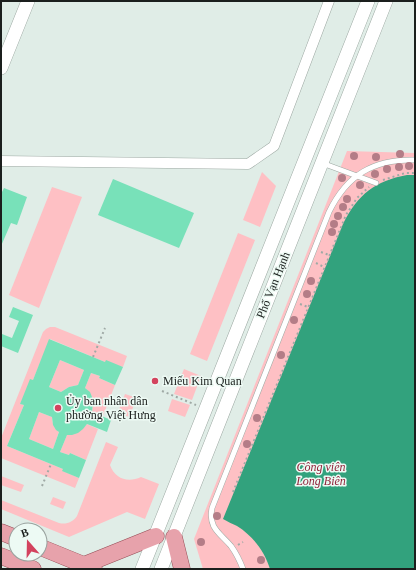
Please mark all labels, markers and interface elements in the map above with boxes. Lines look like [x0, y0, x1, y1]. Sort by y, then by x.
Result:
street label: Phố Vạn Hạnh [253, 250, 293, 320]
place label: Miếu Kim Quan [163, 374, 242, 388]
marker: Miếu Kim Quan [150, 376, 160, 386]
place label: Ủy ban nhân dân phường Việt Hưng [66, 394, 156, 422]
marker: Ủy ban nhân dân phường Việt Hưng [53, 403, 63, 413]
park label: Công viên Long Biên [295, 460, 346, 488]
north arrow [8, 522, 48, 562]
text: B [19, 525, 31, 539]

